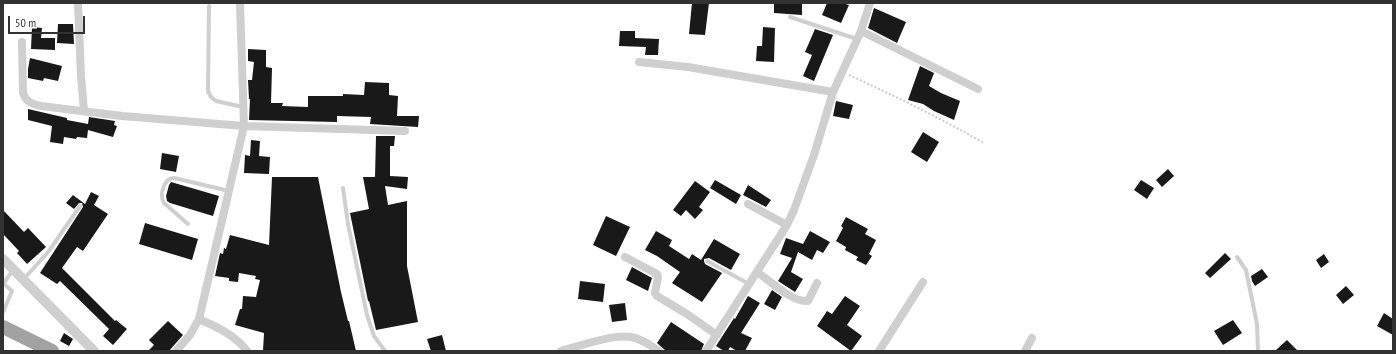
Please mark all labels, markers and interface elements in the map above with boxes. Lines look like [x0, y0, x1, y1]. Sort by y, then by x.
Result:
scale bar [10, 8, 87, 34]
text: 50 m [15, 15, 36, 30]

